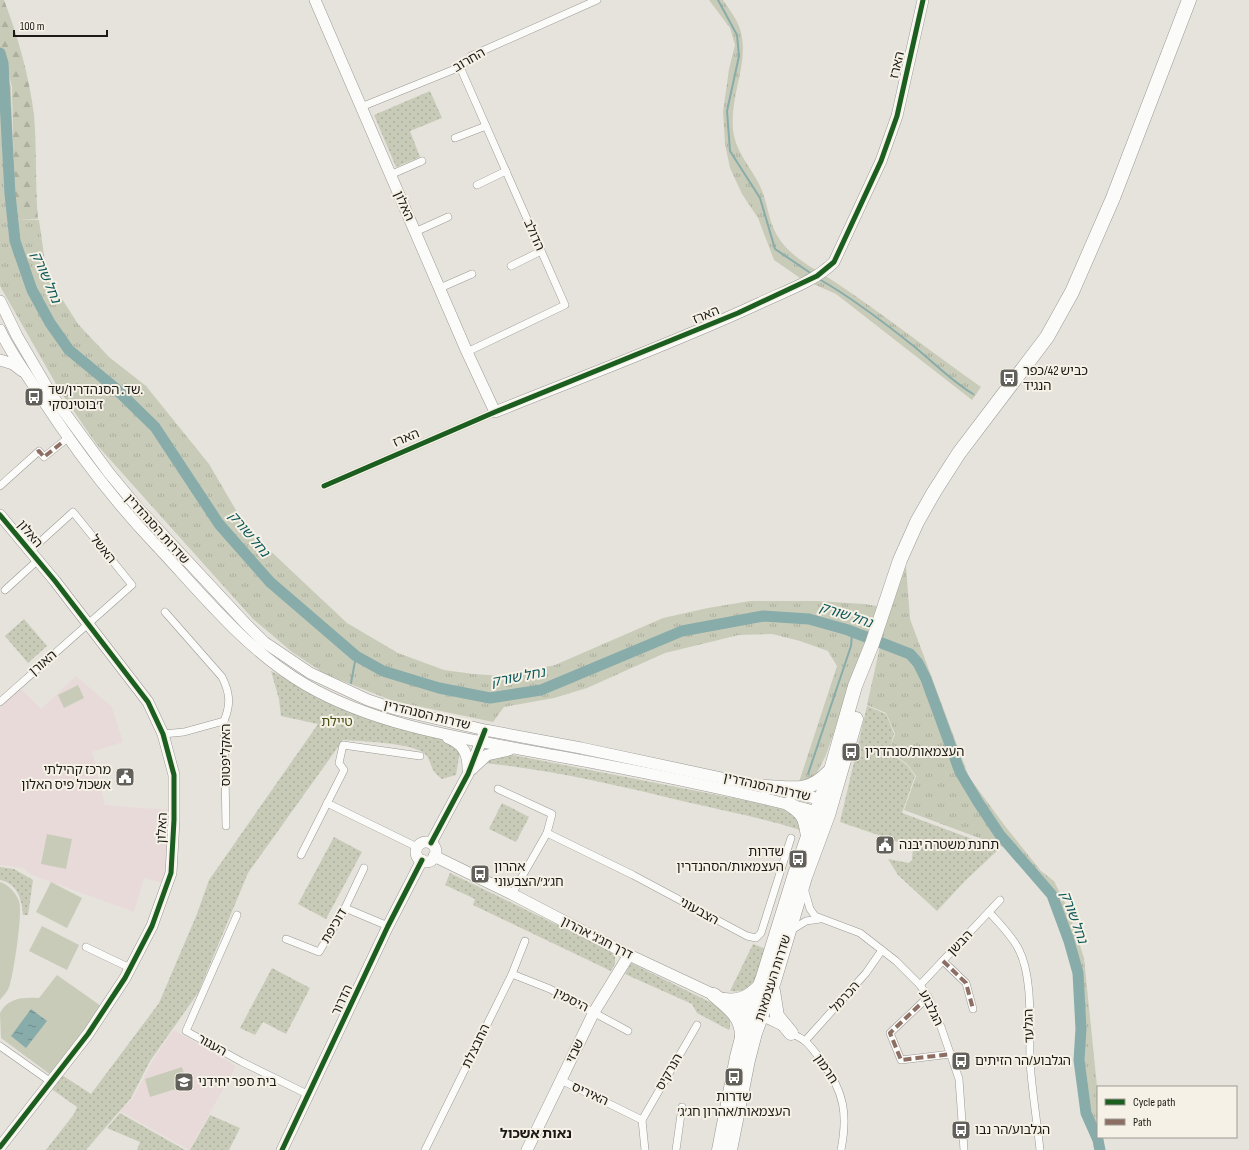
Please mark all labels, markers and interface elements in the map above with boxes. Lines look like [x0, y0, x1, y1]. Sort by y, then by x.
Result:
scale bar [14, 12, 107, 38]
text: 100 m [20, 19, 45, 34]
street label: החרוב [450, 44, 488, 76]
street label: הארז [886, 50, 908, 80]
street label: האלון [390, 188, 418, 224]
street label: הדולב [520, 217, 548, 253]
water label: נחל שורק [28, 249, 65, 307]
street label: הארז [690, 302, 722, 328]
place label: כביש 42/כפר הנגיד [1023, 363, 1088, 394]
bus stop icon: כביש 42/כפר הנגיד [998, 367, 1020, 389]
place label: שד. הסנהדרין/שד. ז׳בוטינסקי [48, 382, 143, 413]
bus stop icon: שד. הסנהדרין/שד. ז׳בוטינסקי [23, 386, 45, 408]
street label: הארז [390, 425, 422, 451]
street label: שדרות הסנהדרין [121, 491, 193, 567]
water label: נחל שורק [225, 508, 274, 562]
street label: האלון [14, 517, 46, 551]
street label: האשל [87, 531, 119, 567]
water label: נחל שורק [817, 598, 876, 632]
street label: האורן [26, 647, 60, 679]
water label: נחל שורק [490, 663, 548, 691]
street label: שדרות הסנהדרין [382, 696, 472, 734]
park label: טיילת [321, 714, 353, 730]
street label: האקליפטוס [218, 724, 234, 786]
bus stop icon: העצמאות/סנהדרין [840, 741, 862, 763]
place label: העצמאות/סנהדרין [865, 744, 964, 760]
place label: מרכז קהילתי אשכול פיס האלון [21, 762, 111, 793]
public building icon: מרכז קהילתי אשכול פיס האלון [114, 766, 136, 788]
street label: שדרות הסנהדרין [722, 769, 812, 805]
street label: האלון [153, 812, 171, 844]
public building icon: תחנת משטרה יבנה [874, 834, 896, 856]
place label: תחנת משטרה יבנה [899, 837, 999, 853]
place label: שדרות העצמאות/הסהנדרין [676, 844, 784, 875]
bus stop icon: שדרות העצמאות/הסהנדרין [787, 848, 809, 870]
place label: אהרון חג׳ג׳/הצבעוני [494, 859, 564, 890]
bus stop icon: אהרון חג׳ג׳/הצבעוני [469, 863, 491, 885]
water label: נחל שורק [1057, 888, 1092, 947]
street label: הצבעוני [676, 894, 722, 928]
street label: דוכיפת [317, 906, 351, 946]
street label: דרך חג'ג' אהרון [559, 913, 635, 963]
street label: הבשן [944, 927, 976, 959]
street label: שדרות העצמאות [751, 933, 795, 1023]
street label: הכרמל [827, 978, 863, 1016]
street label: הדרור [328, 982, 356, 1018]
street label: היסמין [551, 984, 591, 1016]
street label: הגלבוע [915, 987, 947, 1029]
street label: הגלעד [1020, 1009, 1038, 1043]
street label: החבצלת [459, 1021, 493, 1071]
street label: העגור [194, 1030, 230, 1060]
street label: שבזי [562, 1036, 588, 1066]
bus stop icon: הגלבוע/הר הזיתים [950, 1050, 972, 1072]
street label: הנרקיס [652, 1051, 686, 1093]
street label: חרמון [810, 1051, 842, 1087]
place label: הגלבוע/הר הזיתים [975, 1053, 1071, 1069]
bus stop icon: שדרות העצמאות/אהרון חג׳ג׳ [723, 1066, 745, 1088]
school or university icon: בית ספר יחידני [173, 1071, 195, 1093]
place label: בית ספר יחידני [198, 1074, 277, 1090]
street label: האיריס [569, 1079, 611, 1109]
legend [1097, 1086, 1237, 1138]
place label: שדרות העצמאות/אהרון חג׳ג׳ [677, 1089, 791, 1120]
text: Cycle path [1133, 1095, 1175, 1110]
text: Path [1133, 1115, 1151, 1130]
bus stop icon: הגלבוע/הר נבו [950, 1119, 972, 1141]
place label: הגלבוע/הר נבו [975, 1122, 1050, 1138]
district label: נאות אשכול [500, 1125, 572, 1142]

